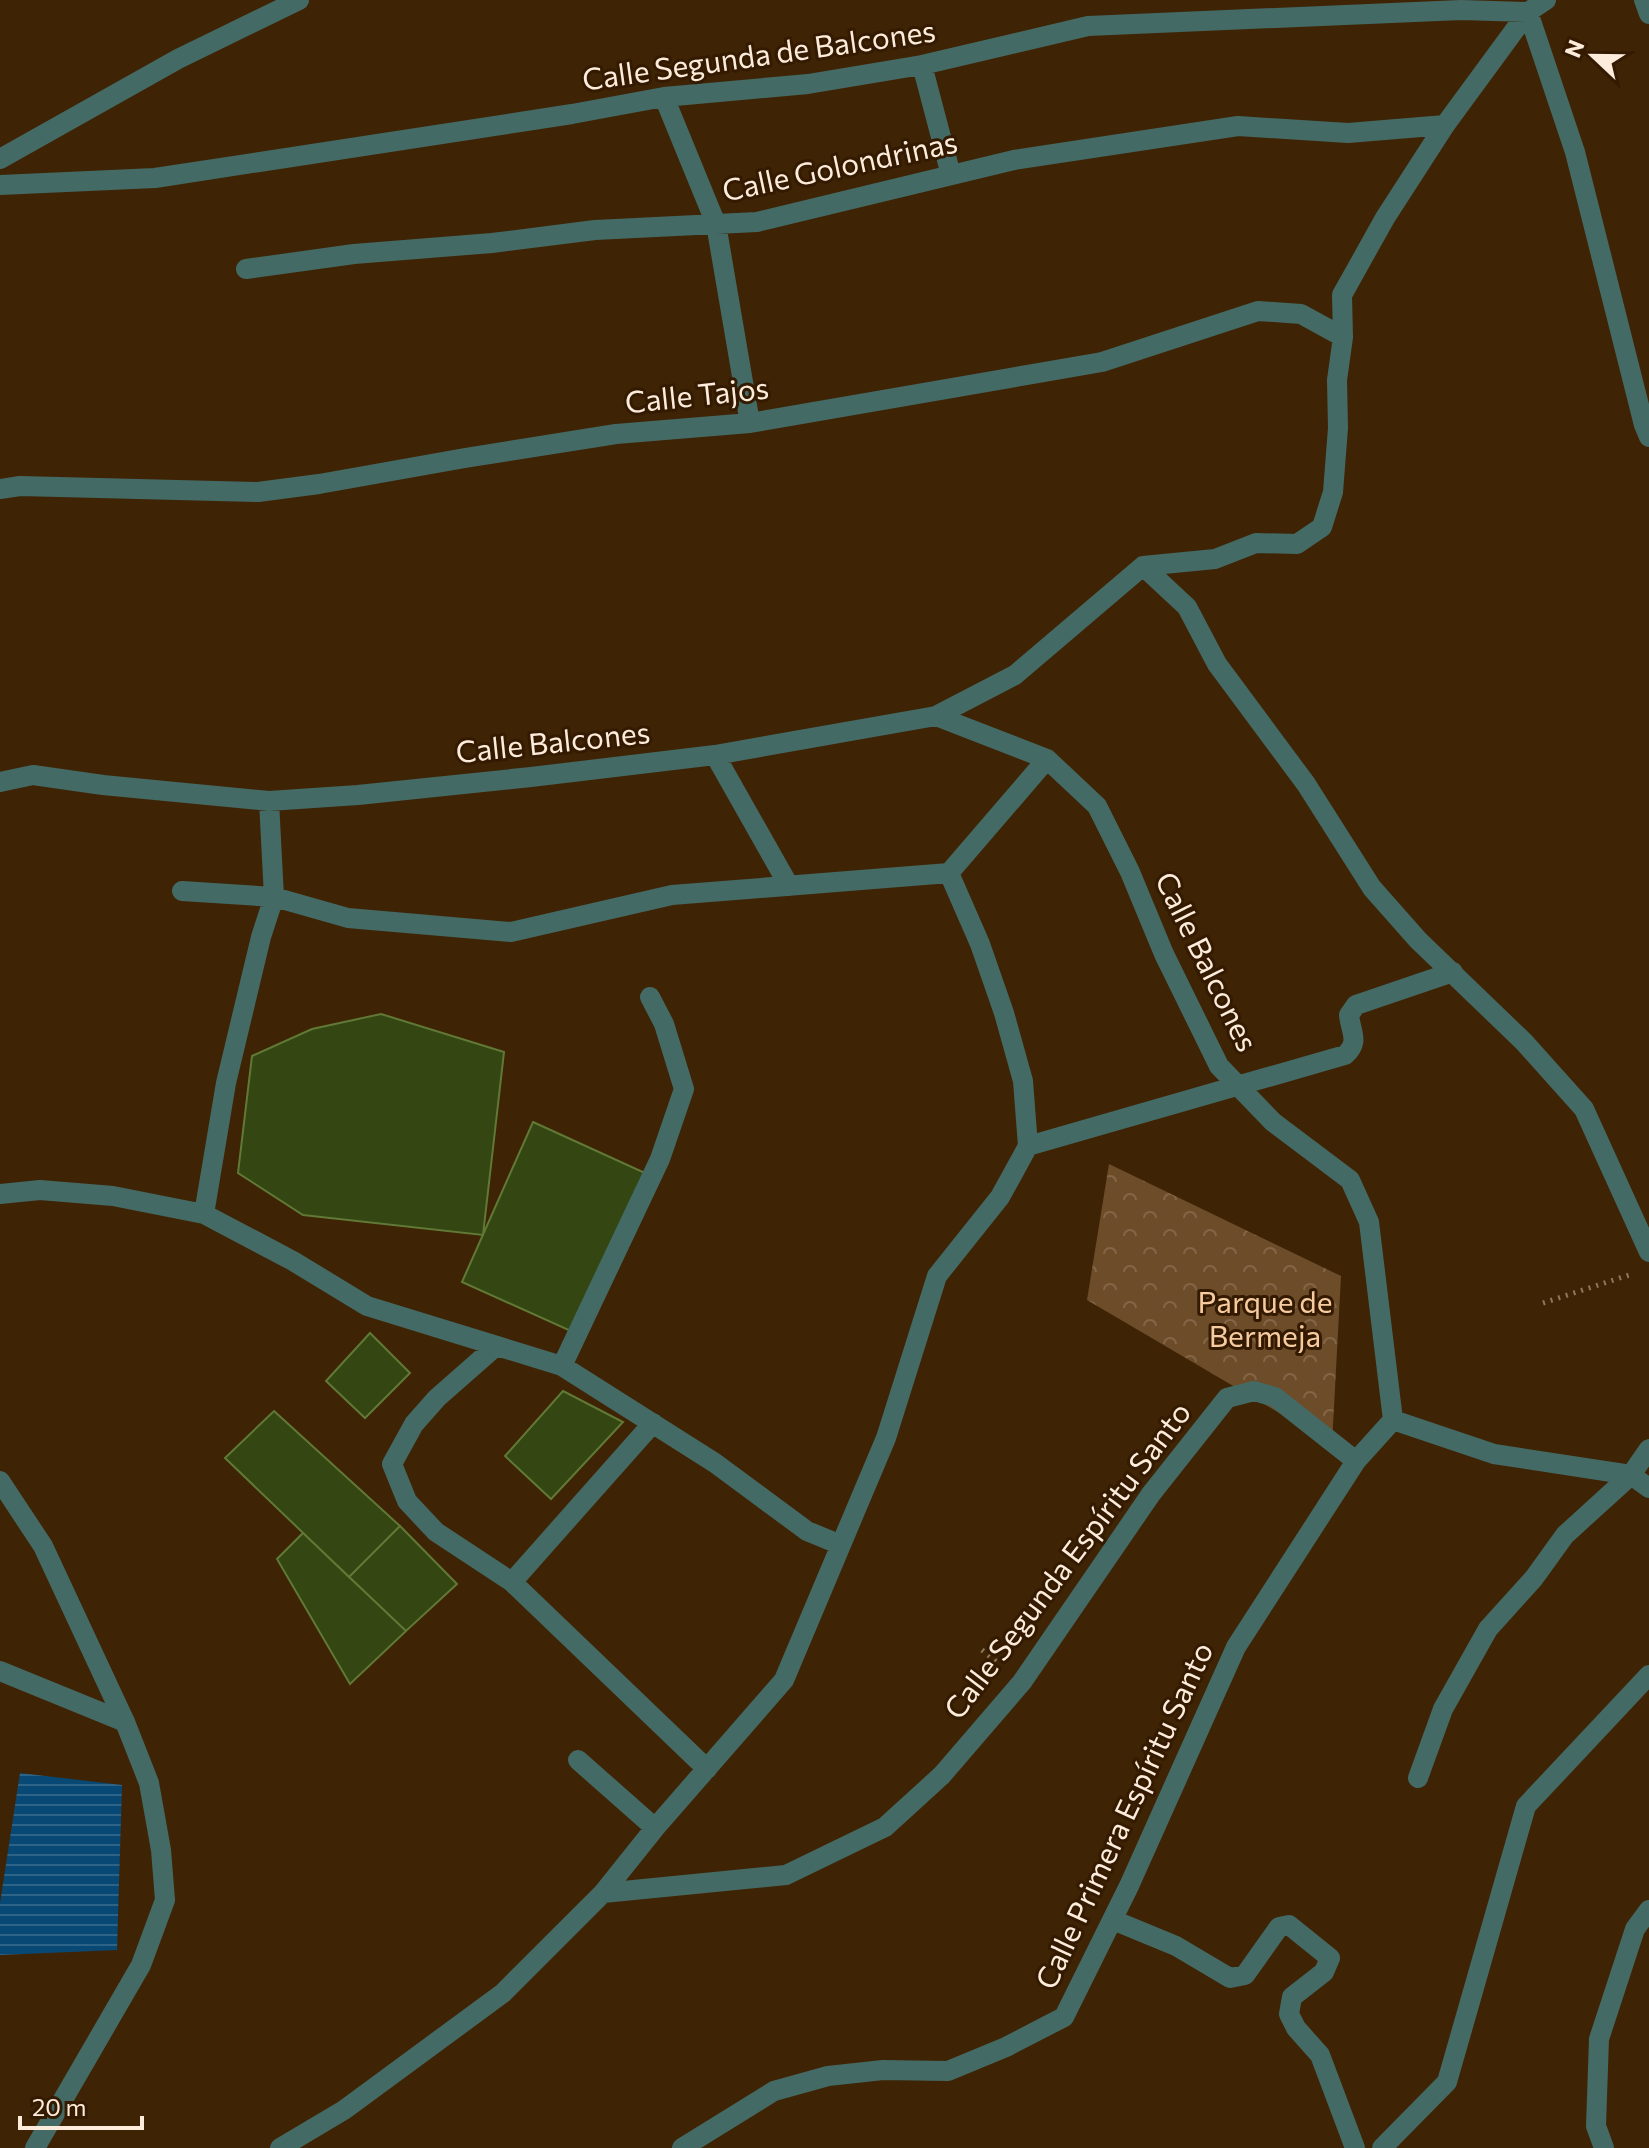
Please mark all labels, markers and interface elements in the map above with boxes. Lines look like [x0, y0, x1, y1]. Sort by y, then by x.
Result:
street label: Calle Segunda de Balcones [580, 10, 938, 97]
north arrow [1553, 16, 1633, 96]
text: N [1558, 36, 1590, 61]
street label: Calle Golondrinas [719, 122, 960, 208]
street label: Calle Tajos [623, 368, 770, 419]
street label: Calle Balcones [454, 712, 652, 769]
street label: Calle Balcones [1149, 865, 1268, 1057]
park label: Parque de Bermeja [1198, 1282, 1333, 1353]
street label: Calle Segunda Espíritu Santo [935, 1394, 1197, 1725]
street label: Calle Primera Espíritu Santo [1026, 1636, 1219, 1994]
scale bar [20, 2080, 142, 2130]
text: 20 m [32, 2092, 86, 2121]

